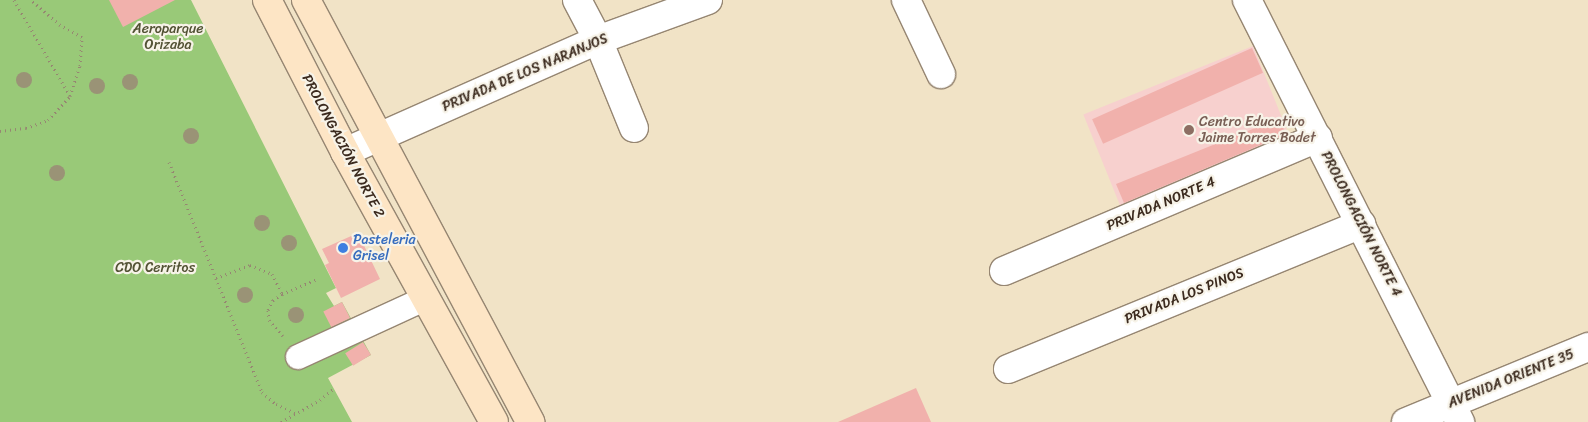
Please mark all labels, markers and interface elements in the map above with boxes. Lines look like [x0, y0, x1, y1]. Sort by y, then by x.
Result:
park label: Aeroparque Orizaba [133, 21, 203, 54]
street label: PRIVADA DE LOS NARANJOS [439, 30, 611, 116]
street label: PROLONGACIÓN NORTE 2 [298, 72, 388, 220]
place label: Centro Educativo Jaime Torres Bodet [1199, 114, 1316, 146]
marker: Centro Educativo Jaime Torres Bodet [1183, 124, 1195, 136]
street label: PROLONGACIÓN NORTE 4 [1317, 149, 1405, 299]
street label: PRIVADA NORTE 4 [1105, 174, 1217, 234]
place label: Pasteleria Grisel [353, 232, 416, 264]
marker: Pasteleria Grisel [337, 242, 349, 254]
park label: CDO Cerritos [115, 260, 195, 276]
street label: PRIVADA LOS PINOS [1121, 264, 1247, 328]
street label: AVENIDA ORIENTE 35 [1445, 346, 1577, 412]

